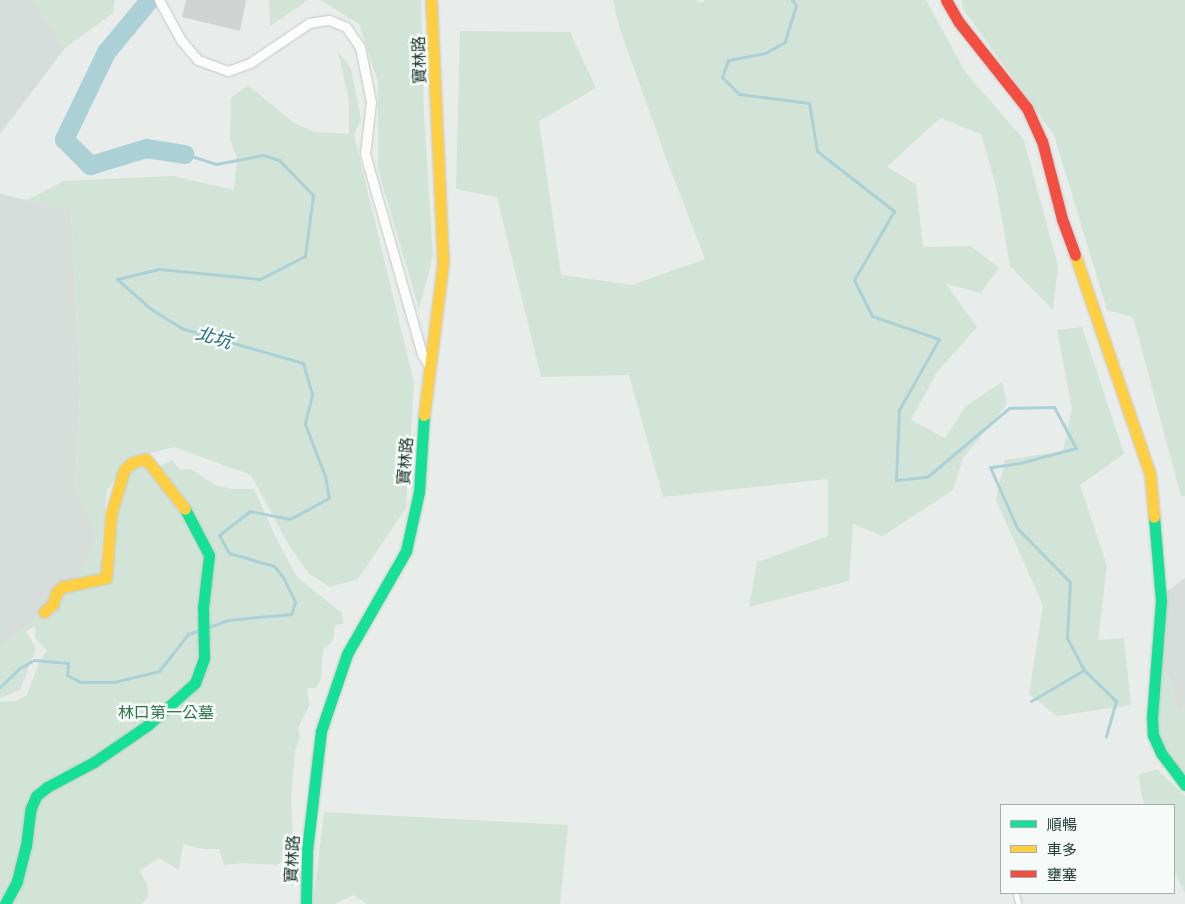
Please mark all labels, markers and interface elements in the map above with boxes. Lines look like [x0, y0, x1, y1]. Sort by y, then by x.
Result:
street label: 寶林路 [409, 36, 429, 84]
water label: 北坑 [194, 322, 234, 352]
street label: 寶林路 [394, 436, 416, 486]
park label: 林口第一公墓 [118, 702, 214, 722]
legend [1000, 804, 1175, 894]
text: 順暢 [1047, 816, 1077, 833]
street label: 寶林路 [281, 835, 303, 883]
text: 車多 [1047, 841, 1077, 858]
text: 壅塞 [1047, 866, 1077, 883]

